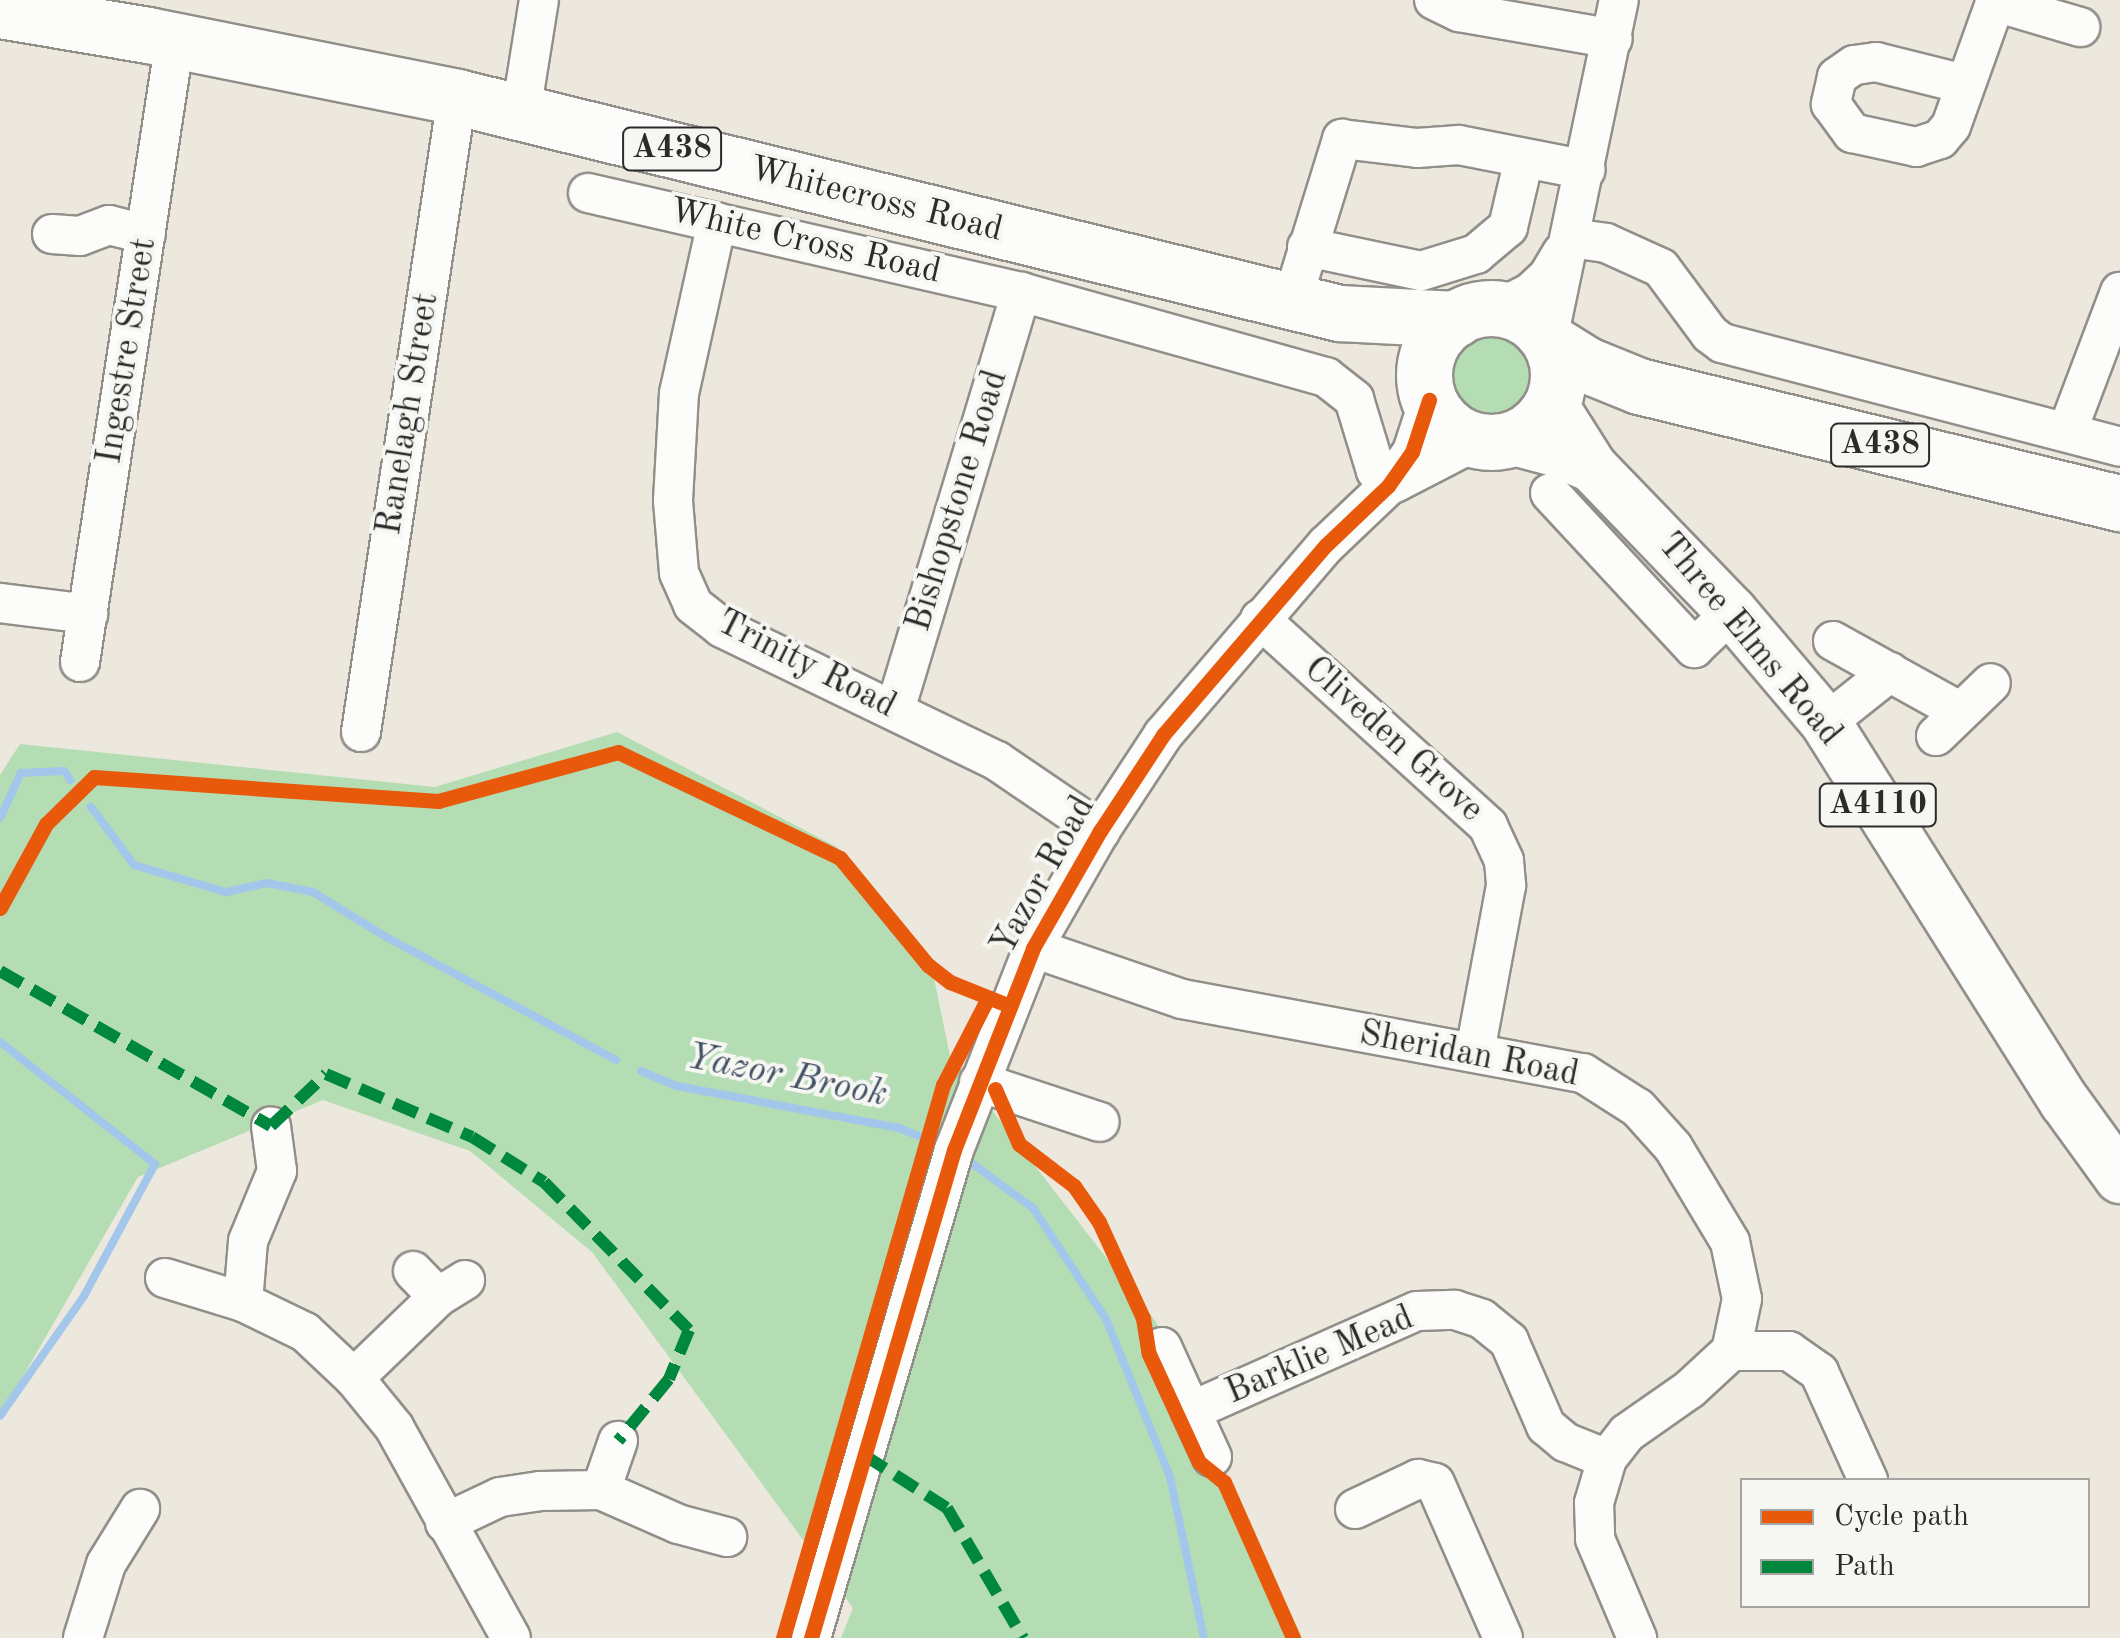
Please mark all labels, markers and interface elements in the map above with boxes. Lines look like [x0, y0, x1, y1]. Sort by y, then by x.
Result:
road number: A438 [622, 122, 722, 176]
street label: Whitecross Road [745, 148, 1007, 252]
street label: White Cross Road [665, 190, 945, 294]
street label: Ingestre Street [89, 235, 167, 467]
street label: Ranelagh Street [369, 290, 449, 538]
street label: Bishopstone Road [898, 365, 1018, 637]
road number: A438 [1830, 418, 1930, 472]
street label: Three Elms Road [1648, 525, 1850, 755]
street label: Trinity Road [709, 602, 903, 728]
street label: Cliveden Grove [1295, 649, 1491, 831]
road number: A4110 [1818, 778, 1938, 832]
street label: Yazor Road [983, 789, 1105, 963]
street label: Sheridan Road [1356, 1013, 1582, 1097]
water label: Yazor Brook [683, 1035, 891, 1119]
street label: Barklie Mead [1220, 1298, 1420, 1414]
legend [1740, 1478, 2090, 1608]
text: Cycle path [1834, 1502, 1969, 1532]
text: Path [1834, 1552, 1895, 1582]

